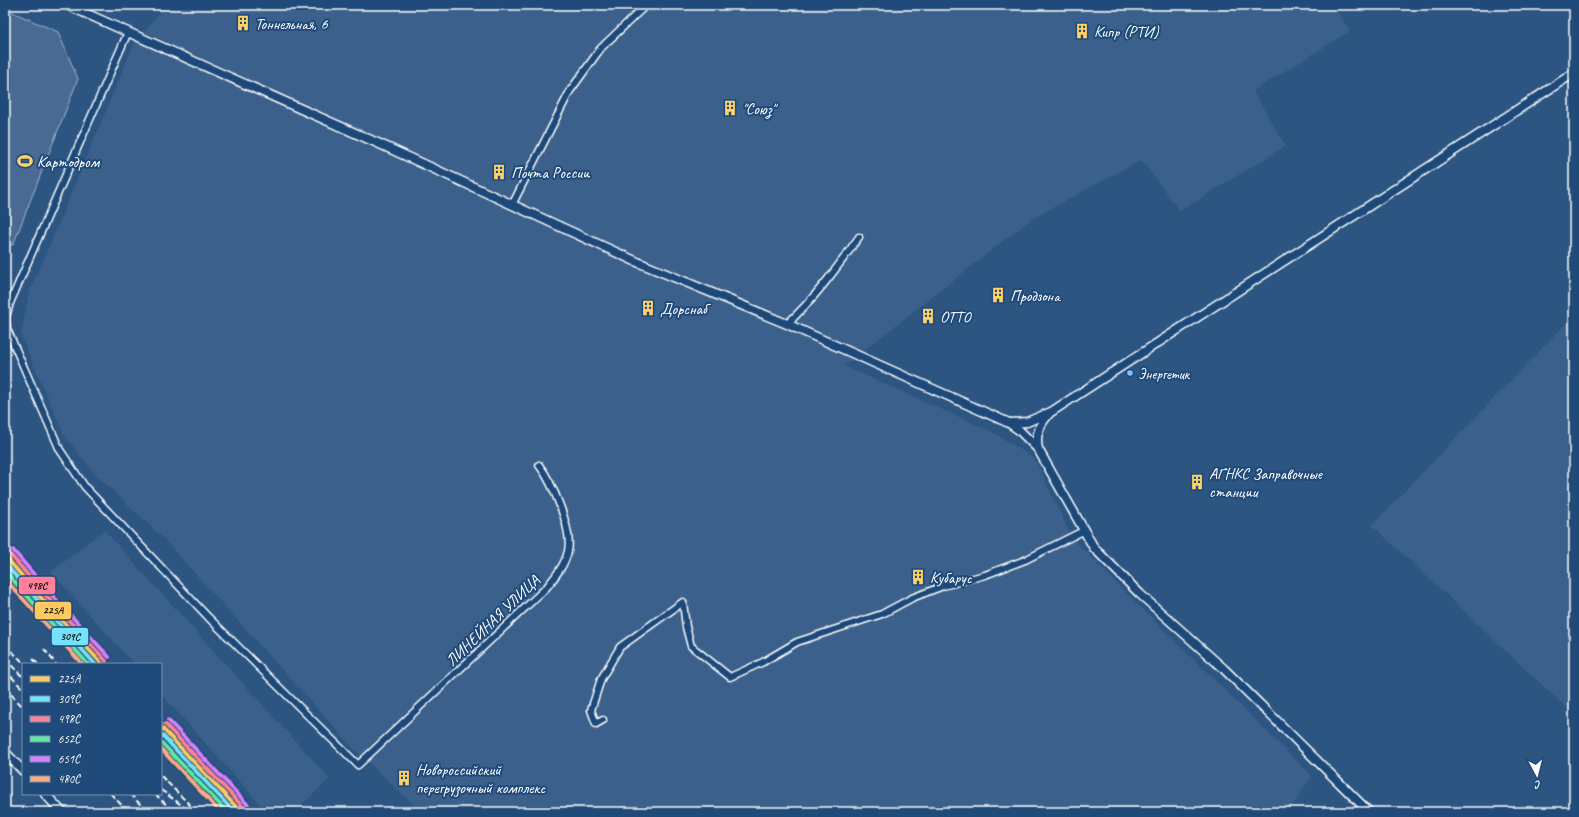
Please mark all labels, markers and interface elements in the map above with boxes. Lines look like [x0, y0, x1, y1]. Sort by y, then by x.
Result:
building icon: Тоннельная, 6 [234, 14, 252, 32]
place label: Тоннельная, 6 [255, 14, 329, 34]
building icon: Кипр (РТИ) [1073, 22, 1091, 40]
place label: Кипр (РТИ) [1094, 22, 1159, 42]
building icon: "Союз" [721, 99, 739, 117]
place label: "Союз" [742, 99, 778, 119]
sports icon: Картодром [16, 152, 34, 170]
place label: Картодром [37, 152, 101, 172]
building icon: Почта России [490, 163, 508, 181]
place label: Почта России [511, 163, 590, 183]
building icon: Продзона [989, 286, 1007, 304]
place label: Продзона [1010, 286, 1061, 306]
building icon: Дорснаб [639, 299, 657, 317]
place label: Дорснаб [660, 299, 711, 319]
building icon: ОТТО [919, 307, 937, 325]
place label: ОТТО [940, 307, 972, 327]
place label: Энергетик [1138, 365, 1191, 384]
marker: Энергетик [1125, 368, 1135, 378]
place label: АГНКС Заправочные станции [1209, 464, 1324, 502]
building icon: АГНКС Заправочные станции [1188, 473, 1206, 491]
building icon: Кубарус [909, 568, 927, 586]
place label: Кубарус [930, 568, 973, 588]
street label: ЛИНЕЙНАЯ УЛИЦА [441, 570, 545, 671]
line badge: 498С [18, 576, 56, 595]
text: 498С [27, 578, 49, 592]
line badge: 225А [34, 601, 72, 620]
text: 225А [43, 603, 65, 617]
line badge: 309С [51, 627, 89, 646]
text: 309С [60, 629, 82, 643]
legend [22, 663, 162, 795]
text: 225А [58, 671, 81, 687]
text: 309С [58, 691, 81, 707]
text: 498С [58, 711, 81, 727]
text: 652С [58, 731, 81, 747]
text: 651С [58, 751, 81, 767]
north arrow [1517, 755, 1557, 795]
place label: Новороссийский перегрузочный комплекс [416, 760, 546, 798]
building icon: Новороссийский перегрузочный комплекс [395, 769, 413, 787]
text: 480С [58, 771, 81, 787]
text: С [1533, 778, 1542, 792]

